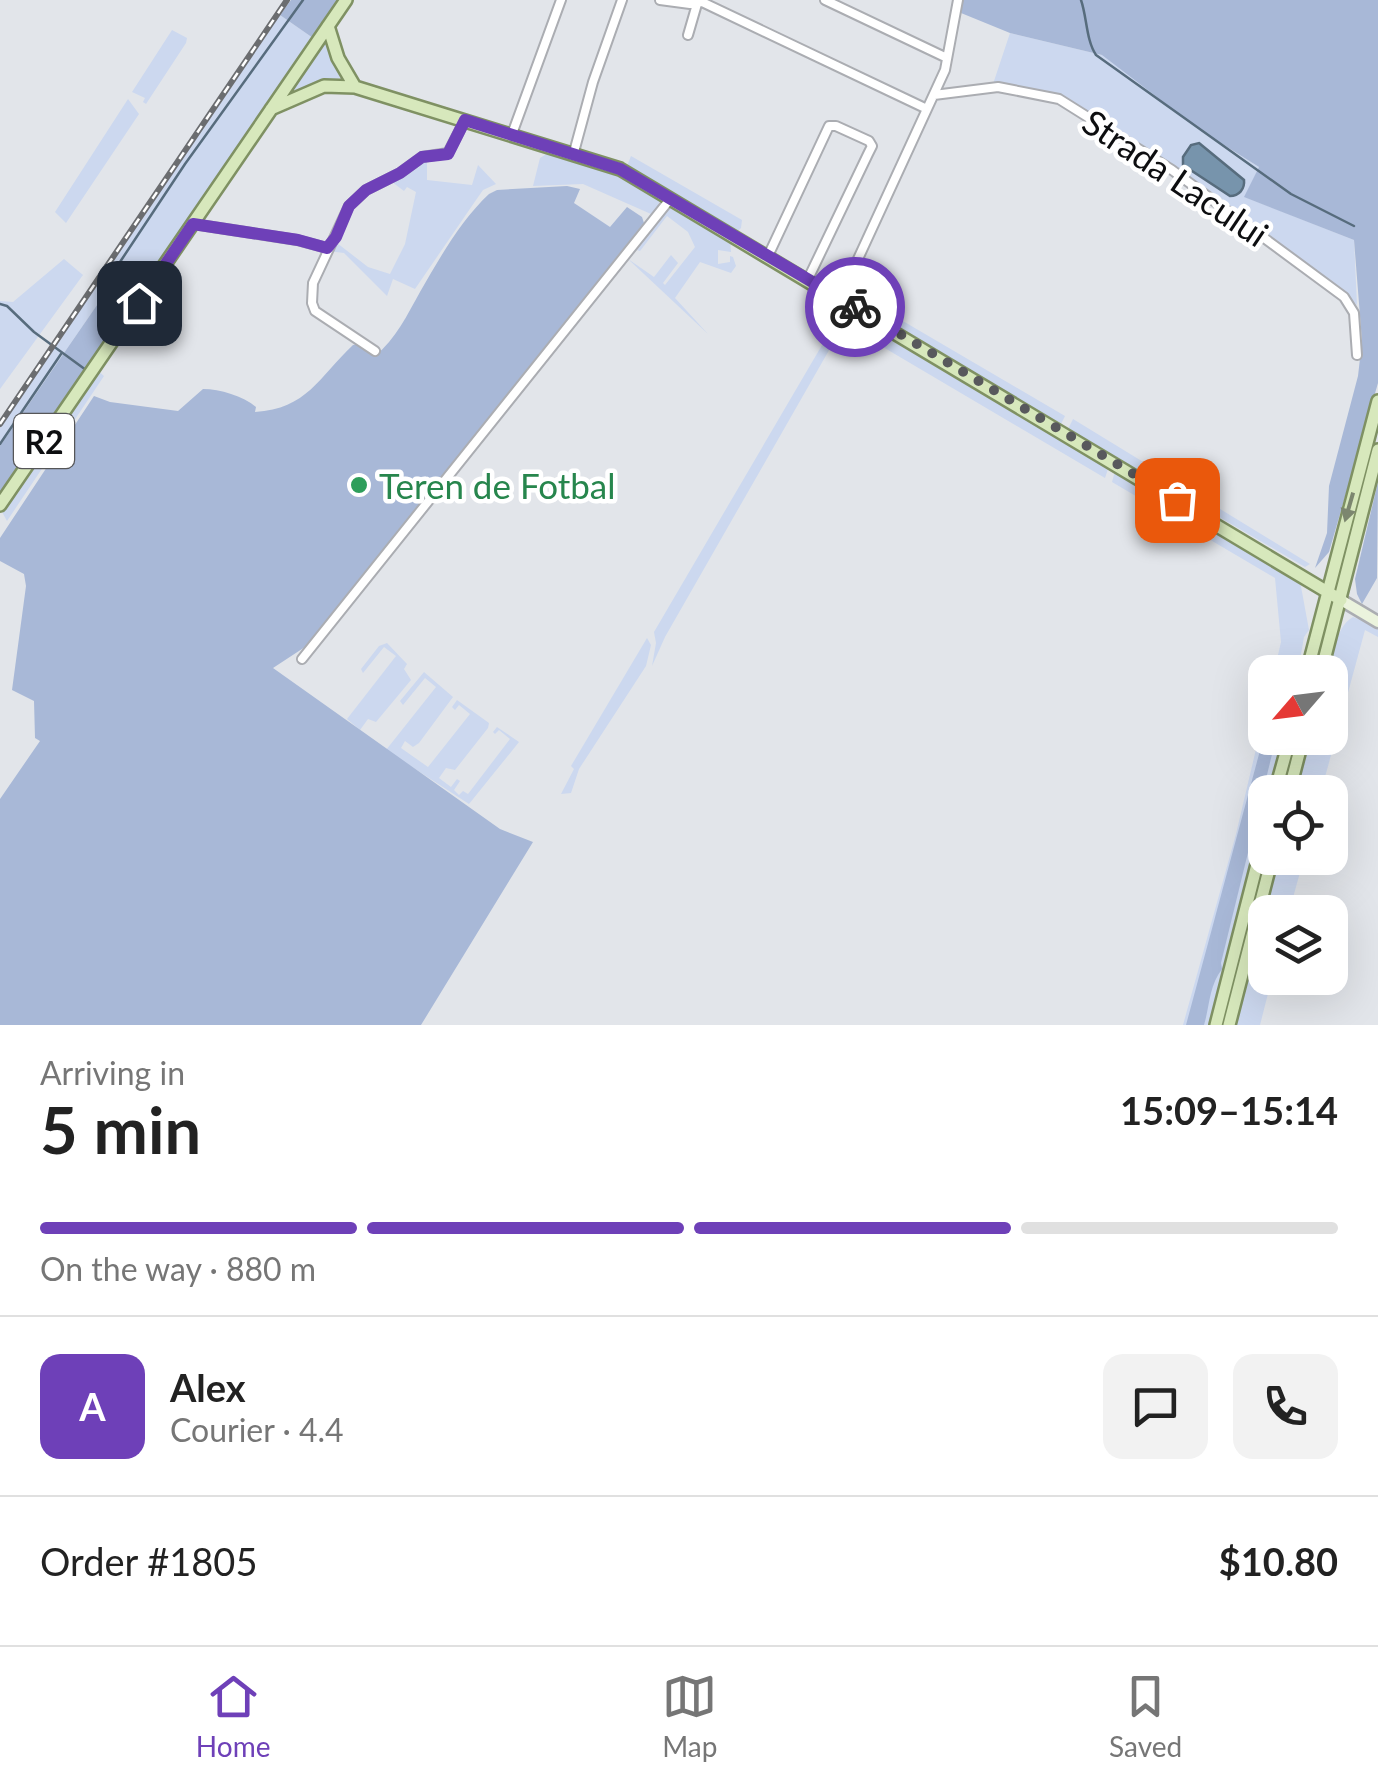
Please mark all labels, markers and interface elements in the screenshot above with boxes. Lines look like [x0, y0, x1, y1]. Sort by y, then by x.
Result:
street label: Strada Lacului [1075, 100, 1277, 254]
courier [805, 257, 905, 357]
pin [97, 261, 182, 346]
icon: home [112, 276, 167, 331]
icon: bike [828, 280, 883, 335]
road number: R2 [14, 414, 74, 468]
pin [1135, 458, 1220, 543]
place label: Teren de Fotbal [379, 464, 616, 506]
icon: bag [1150, 473, 1205, 528]
marker: Teren de Fotbal [348, 474, 370, 496]
one-way arrow [1341, 492, 1357, 523]
north arrow [1248, 655, 1348, 755]
map controls [1248, 655, 1348, 995]
button: locate [1248, 775, 1348, 875]
button: layers [1248, 895, 1348, 995]
text: Arriving in [40, 1053, 185, 1092]
text: 15:09–15:14 [1120, 1087, 1338, 1133]
text: 5 min [40, 1090, 201, 1168]
text: On the way · 880 m [40, 1249, 316, 1288]
button: chat [1103, 1354, 1208, 1459]
button: phone [1233, 1354, 1338, 1459]
text: Alex [170, 1364, 246, 1410]
text: A [79, 1383, 106, 1429]
text: Courier · 4.4 [170, 1410, 344, 1449]
text: Order #1805 [40, 1538, 257, 1584]
text: $10.80 [1219, 1538, 1338, 1584]
tab: Home [196, 1669, 270, 1763]
tab: Map [662, 1669, 717, 1763]
tab: Saved [1109, 1669, 1182, 1763]

